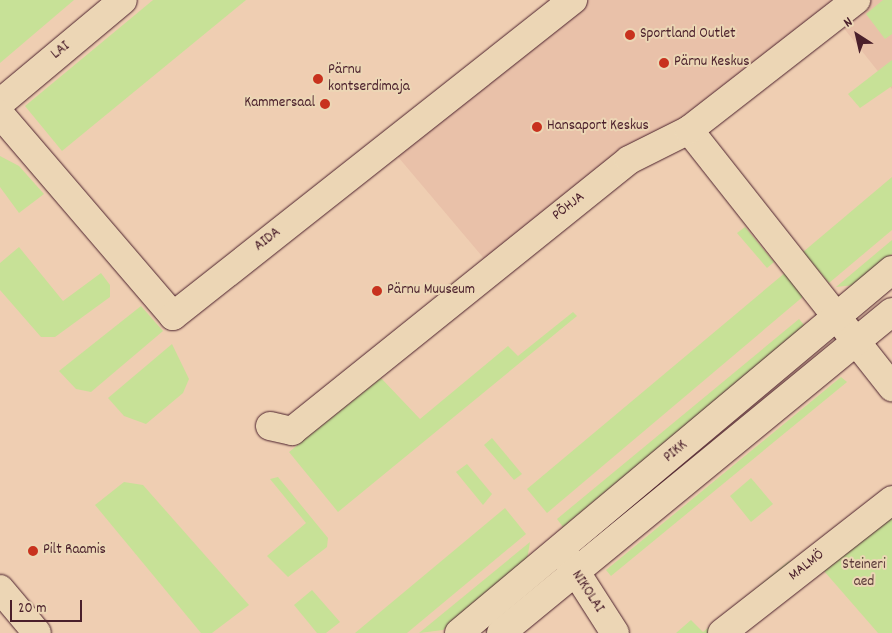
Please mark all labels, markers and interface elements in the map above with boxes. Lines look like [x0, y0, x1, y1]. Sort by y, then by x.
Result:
north arrow [832, 10, 882, 60]
text: N [840, 13, 857, 33]
place label: Sportland Outlet [640, 26, 736, 44]
marker: Sportland Outlet [624, 29, 636, 41]
street label: LAI [48, 38, 74, 64]
place label: Pärnu Keskus [674, 54, 749, 72]
marker: Pärnu Keskus [658, 57, 670, 69]
place label: Pärnu kontserdimaja [328, 61, 410, 96]
marker: Pärnu kontserdimaja [312, 73, 324, 85]
place label: Kammersaal [244, 95, 315, 113]
marker: Kammersaal [319, 98, 331, 110]
place label: Hansaport Keskus [547, 118, 649, 136]
marker: Hansaport Keskus [531, 121, 543, 133]
street label: PÕHJA [549, 189, 589, 225]
street label: AIDA [251, 224, 285, 256]
place label: Pärnu Muuseum [387, 282, 475, 300]
marker: Pärnu Muuseum [371, 285, 383, 297]
street label: PIKK [661, 437, 691, 467]
place label: Pilt Raamis [43, 542, 106, 560]
marker: Pilt Raamis [27, 545, 39, 557]
street label: MALMÖ [786, 547, 828, 585]
park label: Steineri aed [842, 556, 886, 591]
street label: NIKOLAI [567, 568, 607, 616]
scale bar [12, 590, 85, 622]
text: 20 m [18, 598, 46, 620]

